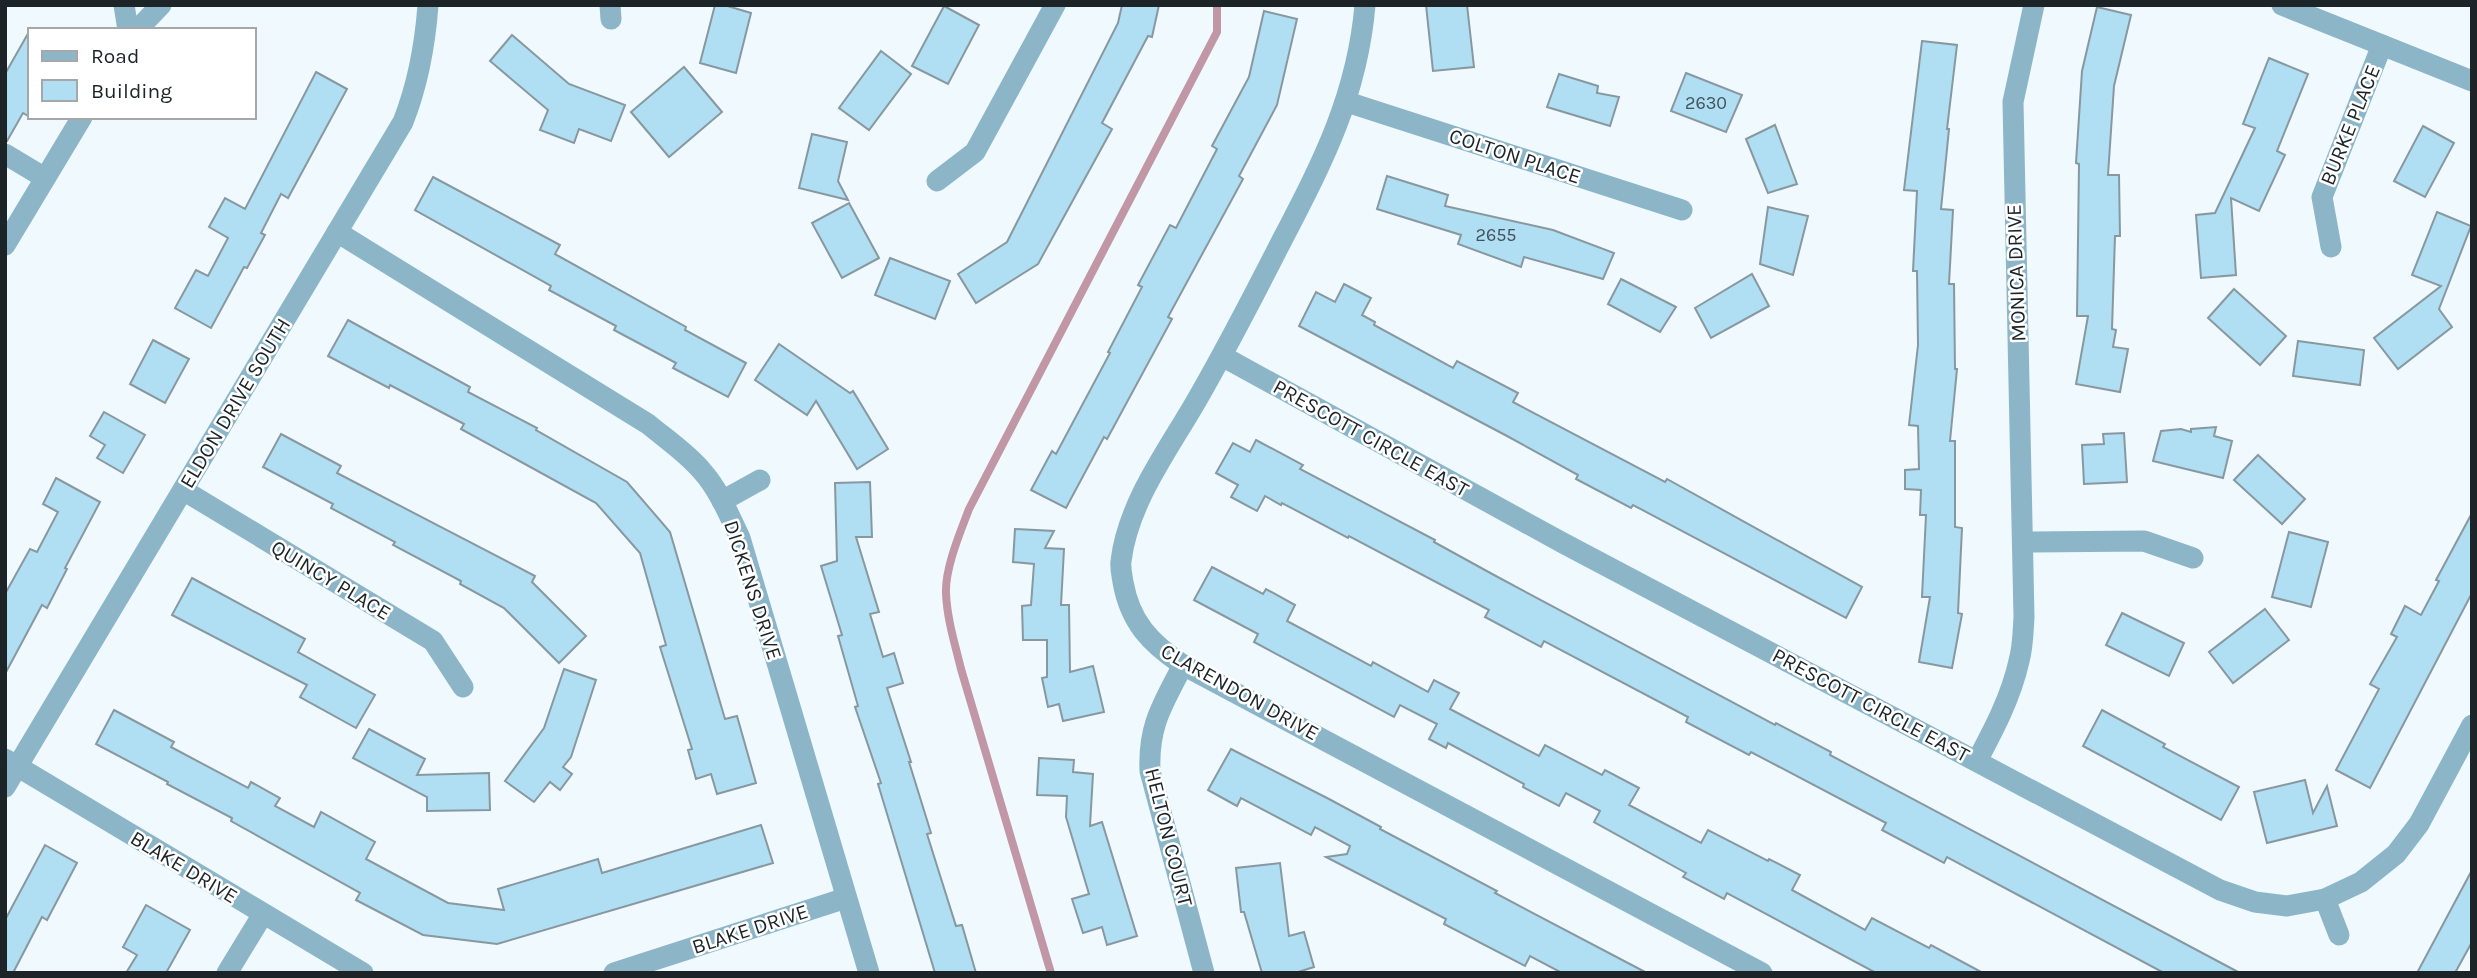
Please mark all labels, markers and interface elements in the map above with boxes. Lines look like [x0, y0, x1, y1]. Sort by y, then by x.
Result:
legend [28, 28, 256, 119]
text: Road [91, 44, 139, 68]
street label: BURKE PLACE [2315, 61, 2385, 189]
text: Building [91, 79, 172, 103]
house number: 2630 [1685, 92, 1727, 114]
street label: COLTON PLACE [1446, 123, 1584, 189]
street label: MONICA DRIVE [2002, 204, 2030, 342]
house number: 2655 [1475, 224, 1517, 246]
street label: ELDON DRIVE SOUTH [175, 314, 295, 492]
street label: PRESCOTT CIRCLE EAST [1269, 374, 1473, 502]
street label: DICKENS DRIVE [719, 517, 787, 663]
street label: QUINCY PLACE [267, 535, 395, 625]
street label: CLARENDON DRIVE [1157, 639, 1323, 745]
street label: PRESCOTT CIRCLE EAST [1768, 643, 1974, 767]
street label: HELTON COURT [1140, 765, 1198, 909]
street label: BLAKE DRIVE [126, 826, 242, 908]
street label: BLAKE DRIVE [689, 899, 811, 959]

